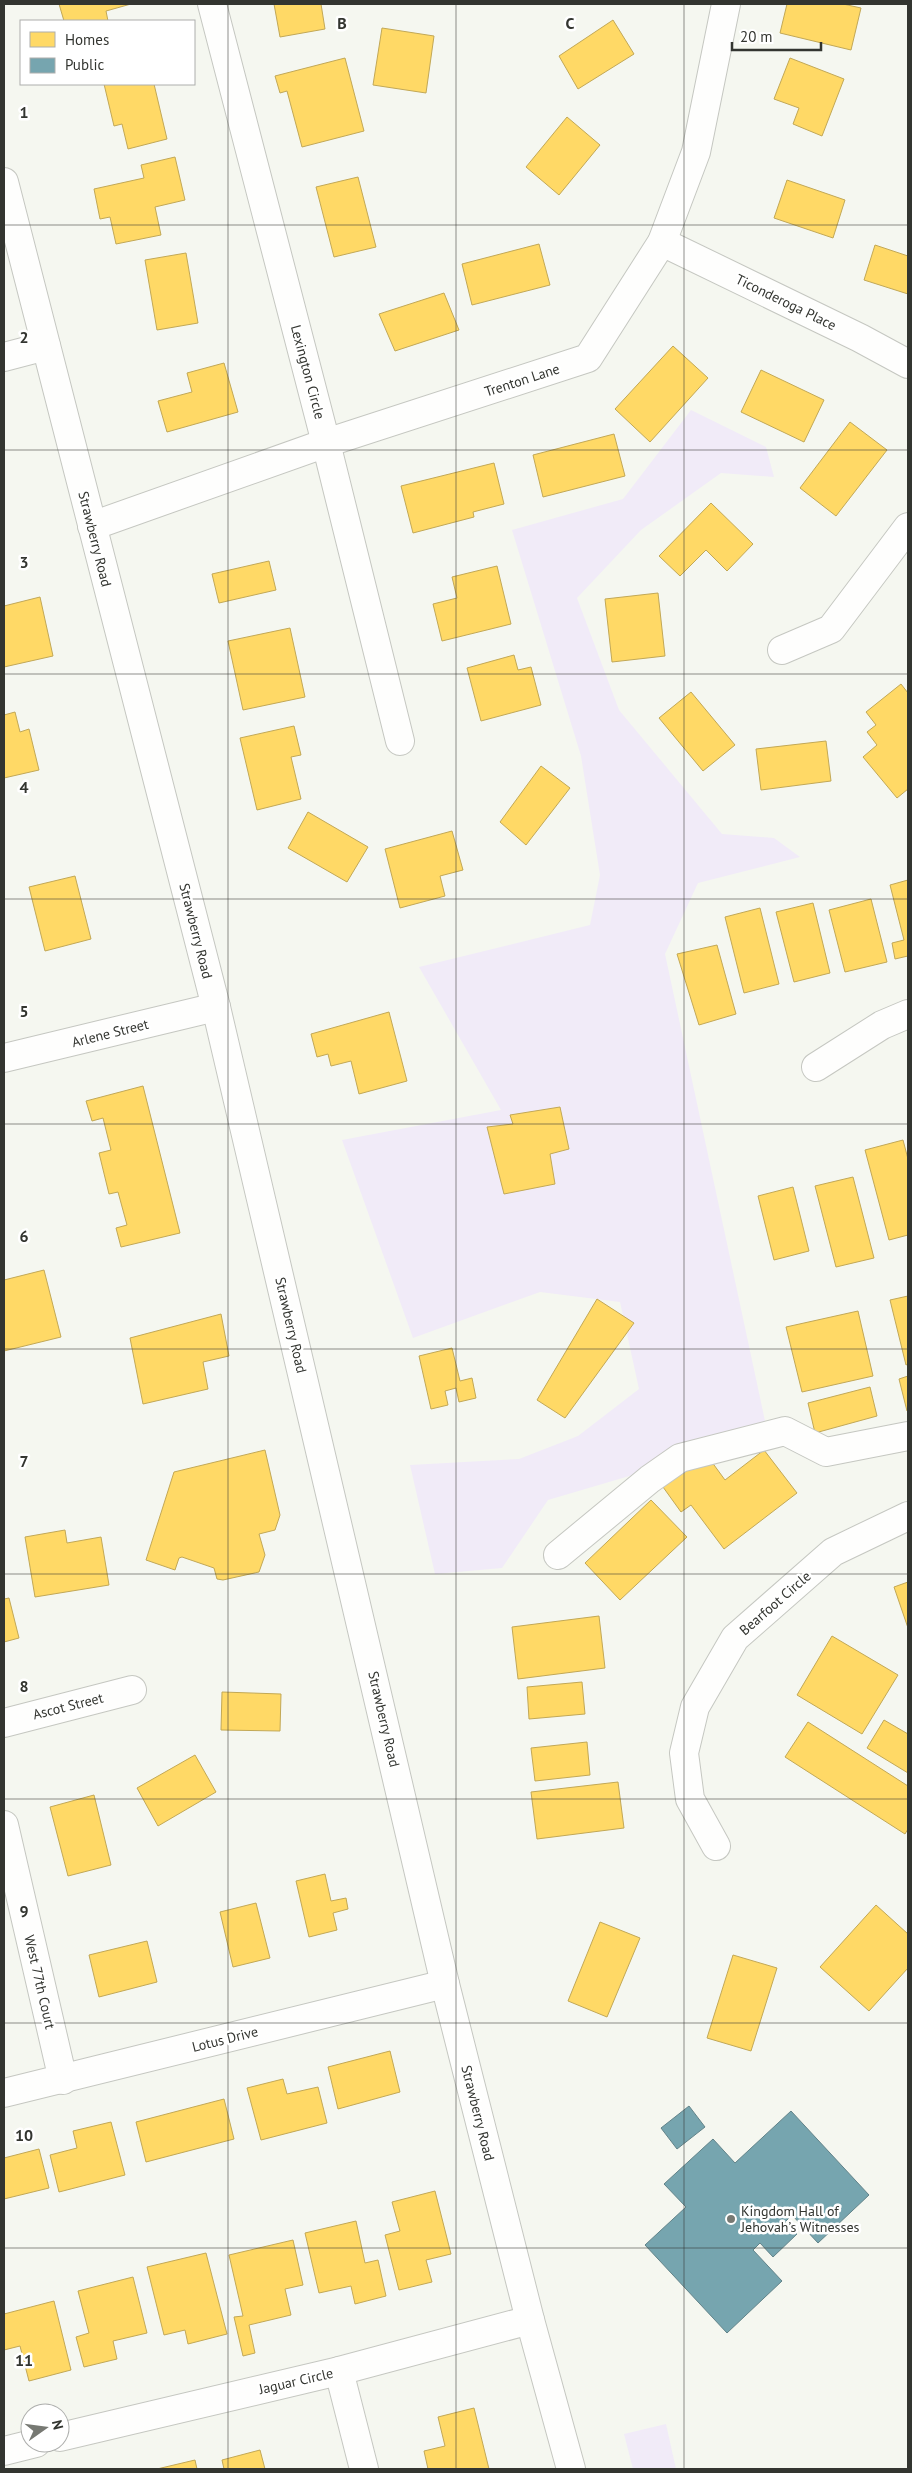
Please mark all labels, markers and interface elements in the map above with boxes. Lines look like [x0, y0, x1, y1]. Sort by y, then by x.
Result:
text: B [337, 13, 347, 33]
text: C [566, 13, 575, 33]
legend [20, 20, 195, 85]
scale bar [732, 20, 821, 52]
text: 20 m [740, 27, 773, 46]
text: Homes [65, 30, 109, 49]
text: Public [65, 55, 104, 74]
text: 1 [19, 102, 29, 122]
street label: Ticonderoga Place [733, 270, 839, 334]
street label: Lexington Circle [287, 323, 329, 421]
text: 2 [19, 327, 29, 347]
street label: Trenton Lane [482, 359, 562, 401]
street label: Strawberry Road [74, 489, 116, 589]
text: 3 [19, 552, 29, 572]
text: 4 [19, 777, 29, 797]
street label: Strawberry Road [175, 881, 217, 981]
text: 5 [19, 1001, 29, 1021]
street label: Arlene Street [70, 1015, 150, 1051]
text: 6 [19, 1226, 29, 1246]
street label: Strawberry Road [271, 1275, 311, 1375]
text: 7 [19, 1451, 29, 1471]
street label: Bearfoot Circle [736, 1567, 814, 1639]
street label: Strawberry Road [364, 1669, 404, 1769]
text: 8 [19, 1676, 29, 1696]
street label: Ascot Street [31, 1689, 105, 1723]
text: 9 [19, 1901, 29, 1921]
street label: West 77th Court [20, 1933, 60, 2031]
street label: Lotus Drive [190, 2022, 260, 2056]
street label: Strawberry Road [457, 2063, 499, 2163]
text: 10 [15, 2125, 33, 2145]
place label: Kingdom Hall of Jehovah’s Witnesses [740, 2202, 860, 2236]
marker: Kingdom Hall of Jehovah’s Witnesses [725, 2213, 737, 2225]
text: 11 [15, 2350, 33, 2370]
street label: Jaguar Circle [256, 2364, 335, 2398]
north arrow [20, 2403, 70, 2453]
text: N [48, 2418, 67, 2431]

